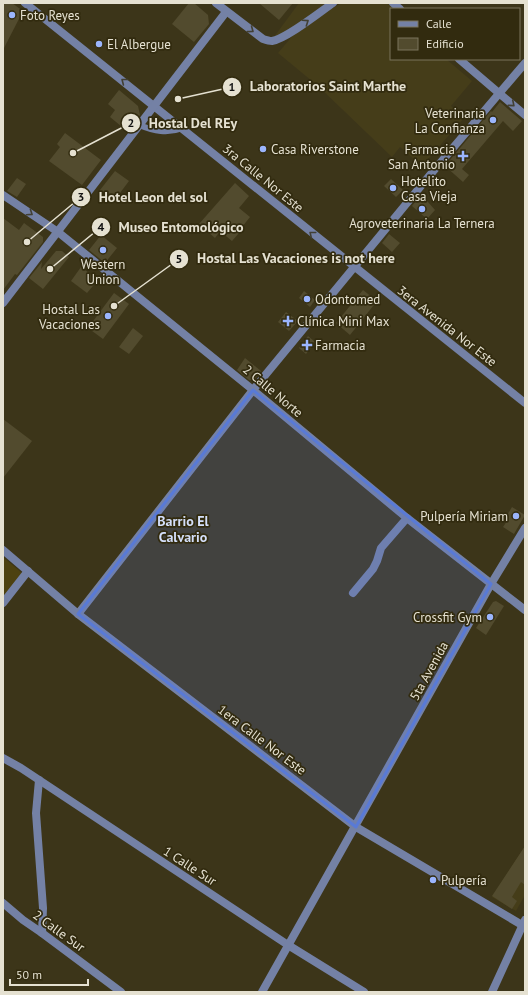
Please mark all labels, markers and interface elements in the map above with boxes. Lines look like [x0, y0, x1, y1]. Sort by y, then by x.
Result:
place label: Foto Reyes [20, 7, 80, 24]
legend [390, 8, 520, 60]
marker: Foto Reyes [7, 10, 17, 20]
text: Calle [426, 16, 452, 31]
one-way arrow [301, 20, 308, 27]
one-way arrow [246, 25, 253, 32]
place label: El Albergue [107, 36, 171, 53]
text: Edificio [426, 36, 464, 51]
marker: El Albergue [94, 39, 104, 49]
callout: Laboratorios Saint Marthe [222, 74, 415, 100]
text: Laboratorios Saint Marthe [250, 77, 406, 95]
one-way arrow [121, 78, 128, 85]
text: 1 [229, 79, 235, 94]
one-way arrow [508, 100, 515, 107]
place label: Veterinaria La Confianza [415, 105, 485, 137]
callout: Hostal Del REy [121, 110, 245, 136]
text: Hostal Del REy [149, 114, 237, 132]
text: 2 [128, 115, 134, 130]
marker: Veterinaria La Confianza [488, 115, 498, 125]
street label: 3ra Calle Nor Este [219, 140, 307, 216]
place label: Casa Riverstone [271, 141, 359, 158]
place label: Farmacia San Antonio [388, 141, 455, 173]
marker: Casa Riverstone [258, 144, 268, 154]
marker: Farmacia San Antonio [458, 151, 468, 161]
place label: Hotelito Casa Vieja [401, 173, 457, 205]
marker: Hotelito Casa Vieja [388, 183, 398, 193]
callout: Hotel Leon del sol [71, 184, 215, 210]
text: Hotel Leon del sol [99, 188, 208, 206]
text: 3 [78, 189, 84, 204]
marker: Agroveterinaria La Ternera [417, 204, 427, 214]
one-way arrow [26, 208, 33, 215]
callout: Museo Entomológico [91, 214, 252, 240]
place label: Agroveterinaria La Ternera [349, 215, 495, 232]
text: Museo Entomológico [118, 218, 244, 236]
text: 4 [98, 219, 105, 234]
one-way arrow [310, 231, 317, 238]
marker: Western Union [98, 245, 108, 255]
callout: Hostal Las Vacaciones is not here [169, 246, 403, 272]
text: Hostal Las Vacaciones is not here [197, 249, 395, 267]
text: 5 [176, 251, 182, 266]
place label: Western Union [81, 256, 125, 288]
street label: 3era Avenida Nor Este [394, 282, 500, 370]
place label: Odontomed [315, 291, 380, 308]
marker: Odontomed [302, 294, 312, 304]
place label: Hostal Las Vacaciones [38, 301, 100, 333]
marker: Hostal Las Vacaciones [103, 311, 113, 321]
place label: Clínica Mini Max [297, 313, 390, 330]
marker: Clínica Mini Max [282, 315, 294, 327]
place label: Farmacia [315, 337, 365, 354]
marker: Farmacia [302, 340, 312, 350]
street label: 2 Calle Norte [239, 361, 307, 421]
place label: Pulpería Miriam [420, 508, 508, 525]
marker: Pulpería Miriam [511, 511, 521, 521]
district label: Barrio El Calvario [157, 512, 210, 546]
place label: Crossfit Gym [413, 609, 482, 626]
marker: Crossfit Gym [485, 612, 495, 622]
street label: 5ta Avenida [406, 638, 452, 704]
street label: 1era Calle Nor Este [214, 701, 310, 779]
street label: 1 Calle Sur [160, 842, 220, 890]
place label: Pulpería [441, 872, 487, 889]
marker: Pulpería [428, 875, 438, 885]
street label: 2 Calle Sur [30, 906, 89, 956]
scale bar [10, 961, 88, 987]
text: 50 m [16, 967, 42, 982]

